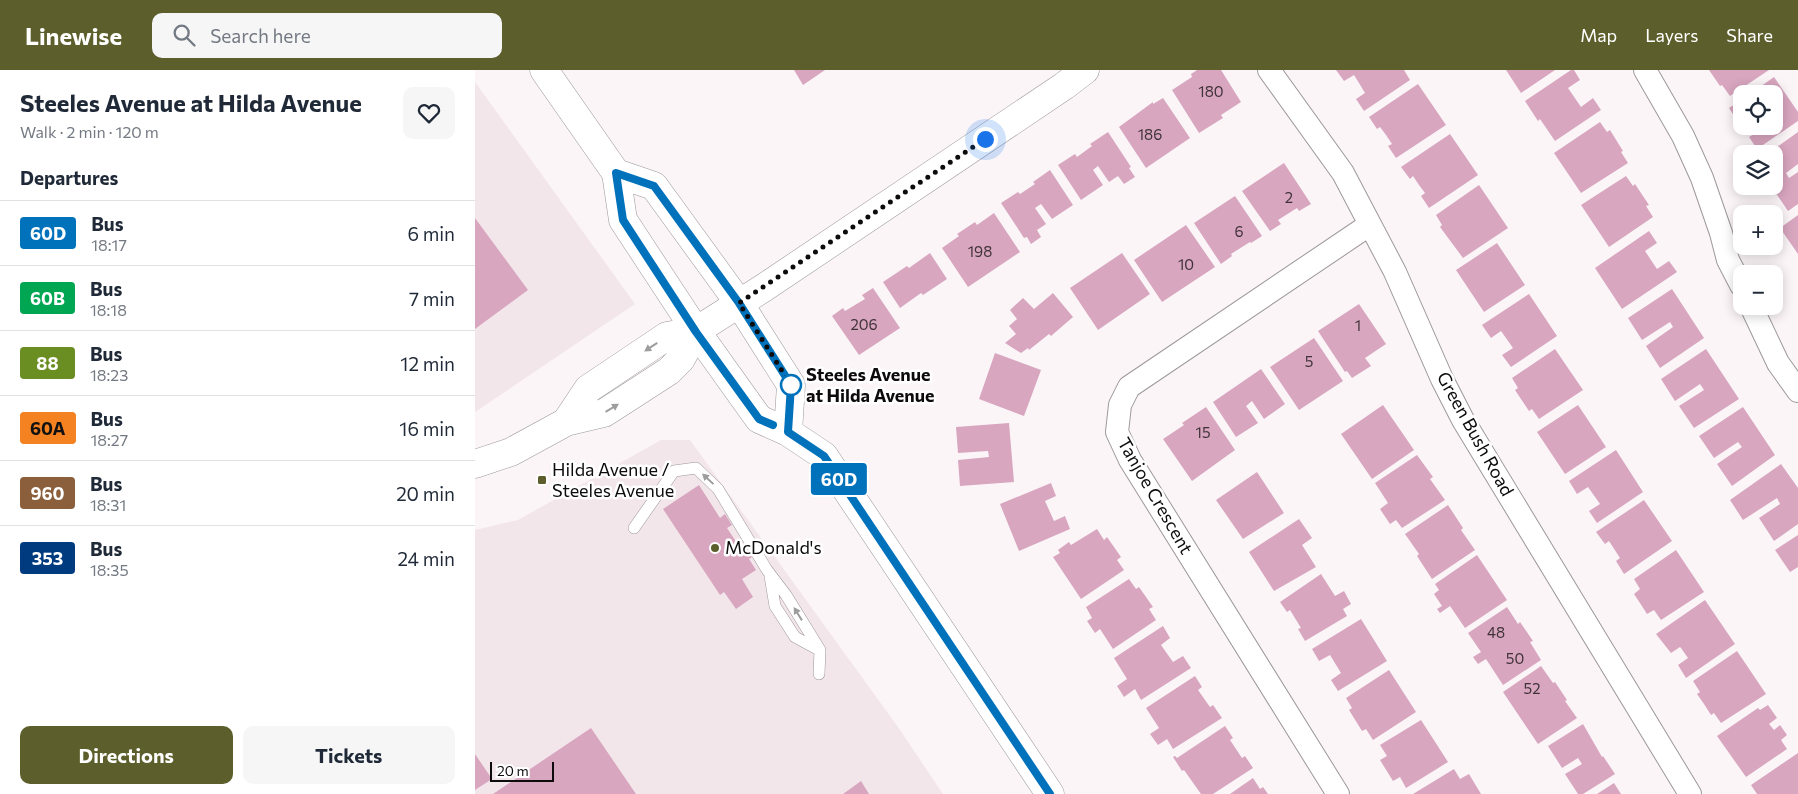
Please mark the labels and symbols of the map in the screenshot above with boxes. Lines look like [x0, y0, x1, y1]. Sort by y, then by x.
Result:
house number: 180 [1198, 82, 1224, 100]
house number: 186 [1138, 125, 1162, 143]
your location [973, 127, 998, 152]
house number: 2 [1285, 188, 1293, 206]
house number: 6 [1234, 222, 1244, 240]
house number: 198 [968, 242, 992, 260]
house number: 10 [1178, 255, 1194, 273]
house number: 206 [850, 315, 878, 333]
house number: 1 [1355, 316, 1361, 334]
one-way arrow [644, 342, 657, 352]
house number: 5 [1305, 352, 1313, 370]
place label: Steeles Avenue at Hilda Avenue [806, 363, 935, 406]
street label: Green Bush Road [1433, 368, 1519, 499]
marker: Steeles Avenue at Hilda Avenue [780, 374, 802, 396]
one-way arrow [606, 403, 619, 412]
house number: 15 [1195, 423, 1211, 441]
street label: Tanjoe Crescent [1114, 433, 1198, 558]
place label: Hilda Avenue / Steeles Avenue [552, 458, 674, 501]
line badge: 60D [810, 463, 868, 495]
one-way arrow [702, 473, 714, 485]
marker: Hilda Avenue / Steeles Avenue [536, 474, 548, 486]
place label: McDonald's [725, 536, 822, 558]
marker: McDonald's [709, 542, 721, 554]
one-way arrow [793, 607, 802, 620]
house number: 48 [1487, 623, 1505, 641]
house number: 50 [1506, 649, 1524, 667]
house number: 52 [1524, 679, 1540, 697]
scale bar [490, 759, 554, 782]

